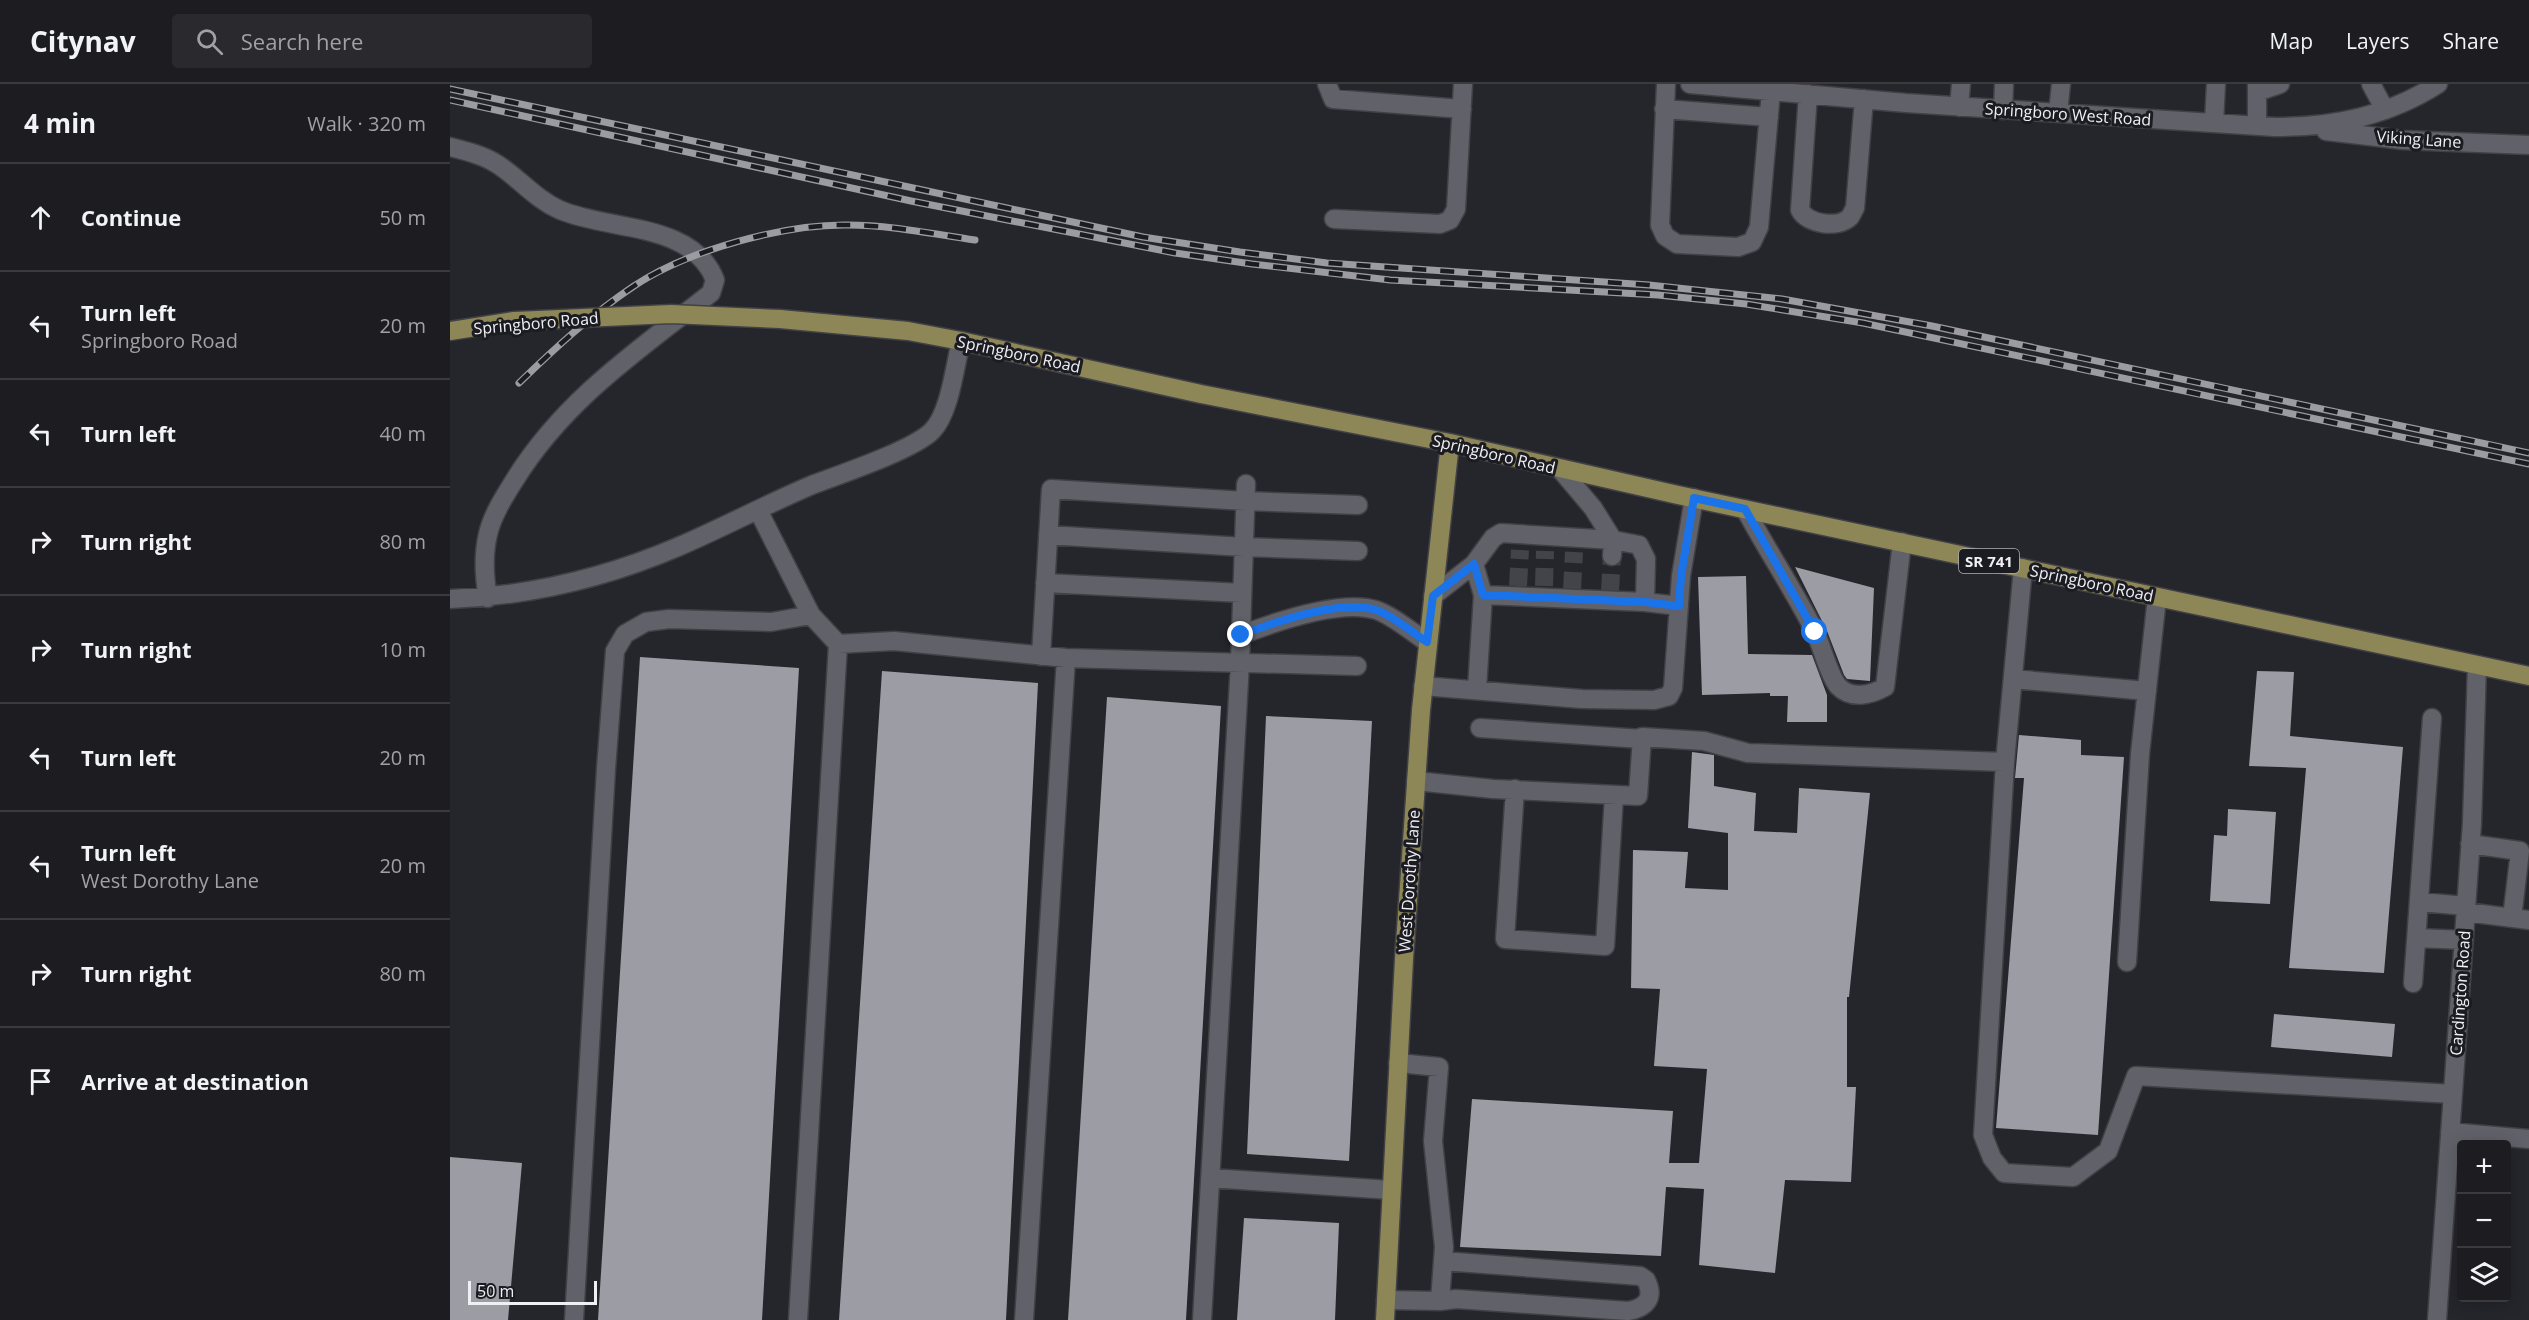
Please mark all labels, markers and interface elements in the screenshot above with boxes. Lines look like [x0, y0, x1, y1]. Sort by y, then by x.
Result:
search box [172, 14, 592, 68]
text: Citynav [30, 22, 136, 60]
icon: search [193, 25, 226, 58]
text: Search here [241, 26, 363, 56]
text: Map [2270, 27, 2313, 55]
text: Layers [2346, 27, 2410, 55]
text: Share [2443, 27, 2499, 55]
street label: Springboro West Road [1984, 97, 2152, 131]
text: 4 min [24, 105, 96, 141]
text: Walk · 320 m [307, 110, 426, 137]
street label: Viking Lane [2376, 125, 2462, 153]
icon: ahead [24, 201, 57, 234]
text: Continue [81, 202, 181, 232]
text: 50 m [379, 204, 426, 231]
text: Turn left [81, 297, 176, 327]
street label: Springboro Road [472, 307, 600, 339]
icon: left [24, 309, 57, 342]
text: 20 m [379, 312, 426, 339]
text: Springboro Road [81, 327, 238, 354]
street label: Springboro Road [955, 330, 1083, 378]
icon: left [24, 417, 57, 450]
text: Turn left [81, 418, 176, 448]
text: 40 m [379, 420, 426, 447]
street label: Springboro Road [1430, 429, 1558, 479]
icon: right [24, 525, 57, 558]
text: Turn right [81, 526, 192, 556]
text: 80 m [379, 528, 426, 555]
road number: SR 741 [1959, 549, 2019, 573]
street label: Springboro Road [2028, 559, 2156, 607]
route start [1801, 618, 1827, 644]
route end [1227, 621, 1253, 647]
icon: right [24, 633, 57, 666]
text: Turn right [81, 634, 192, 664]
text: 10 m [379, 636, 426, 663]
icon: left [24, 741, 57, 774]
text: Turn left [81, 742, 176, 772]
text: 20 m [379, 744, 426, 771]
street label: West Dorothy Lane [1393, 809, 1425, 953]
text: Turn left [81, 837, 176, 867]
icon: left [24, 849, 57, 882]
text: 20 m [379, 852, 426, 879]
text: West Dorothy Lane [81, 867, 259, 894]
street label: Cardington Road [2445, 930, 2475, 1056]
icon: right [24, 957, 57, 990]
text: Turn right [81, 958, 192, 988]
text: 80 m [379, 960, 426, 987]
icon: arrive [24, 1065, 57, 1098]
text: Arrive at destination [81, 1066, 309, 1096]
map controls [2457, 1140, 2511, 1302]
button: + [2457, 1140, 2511, 1194]
button: − [2457, 1194, 2511, 1248]
button: layers [2457, 1248, 2511, 1302]
scale bar [468, 1278, 597, 1306]
text: 50 m [477, 1280, 514, 1302]

